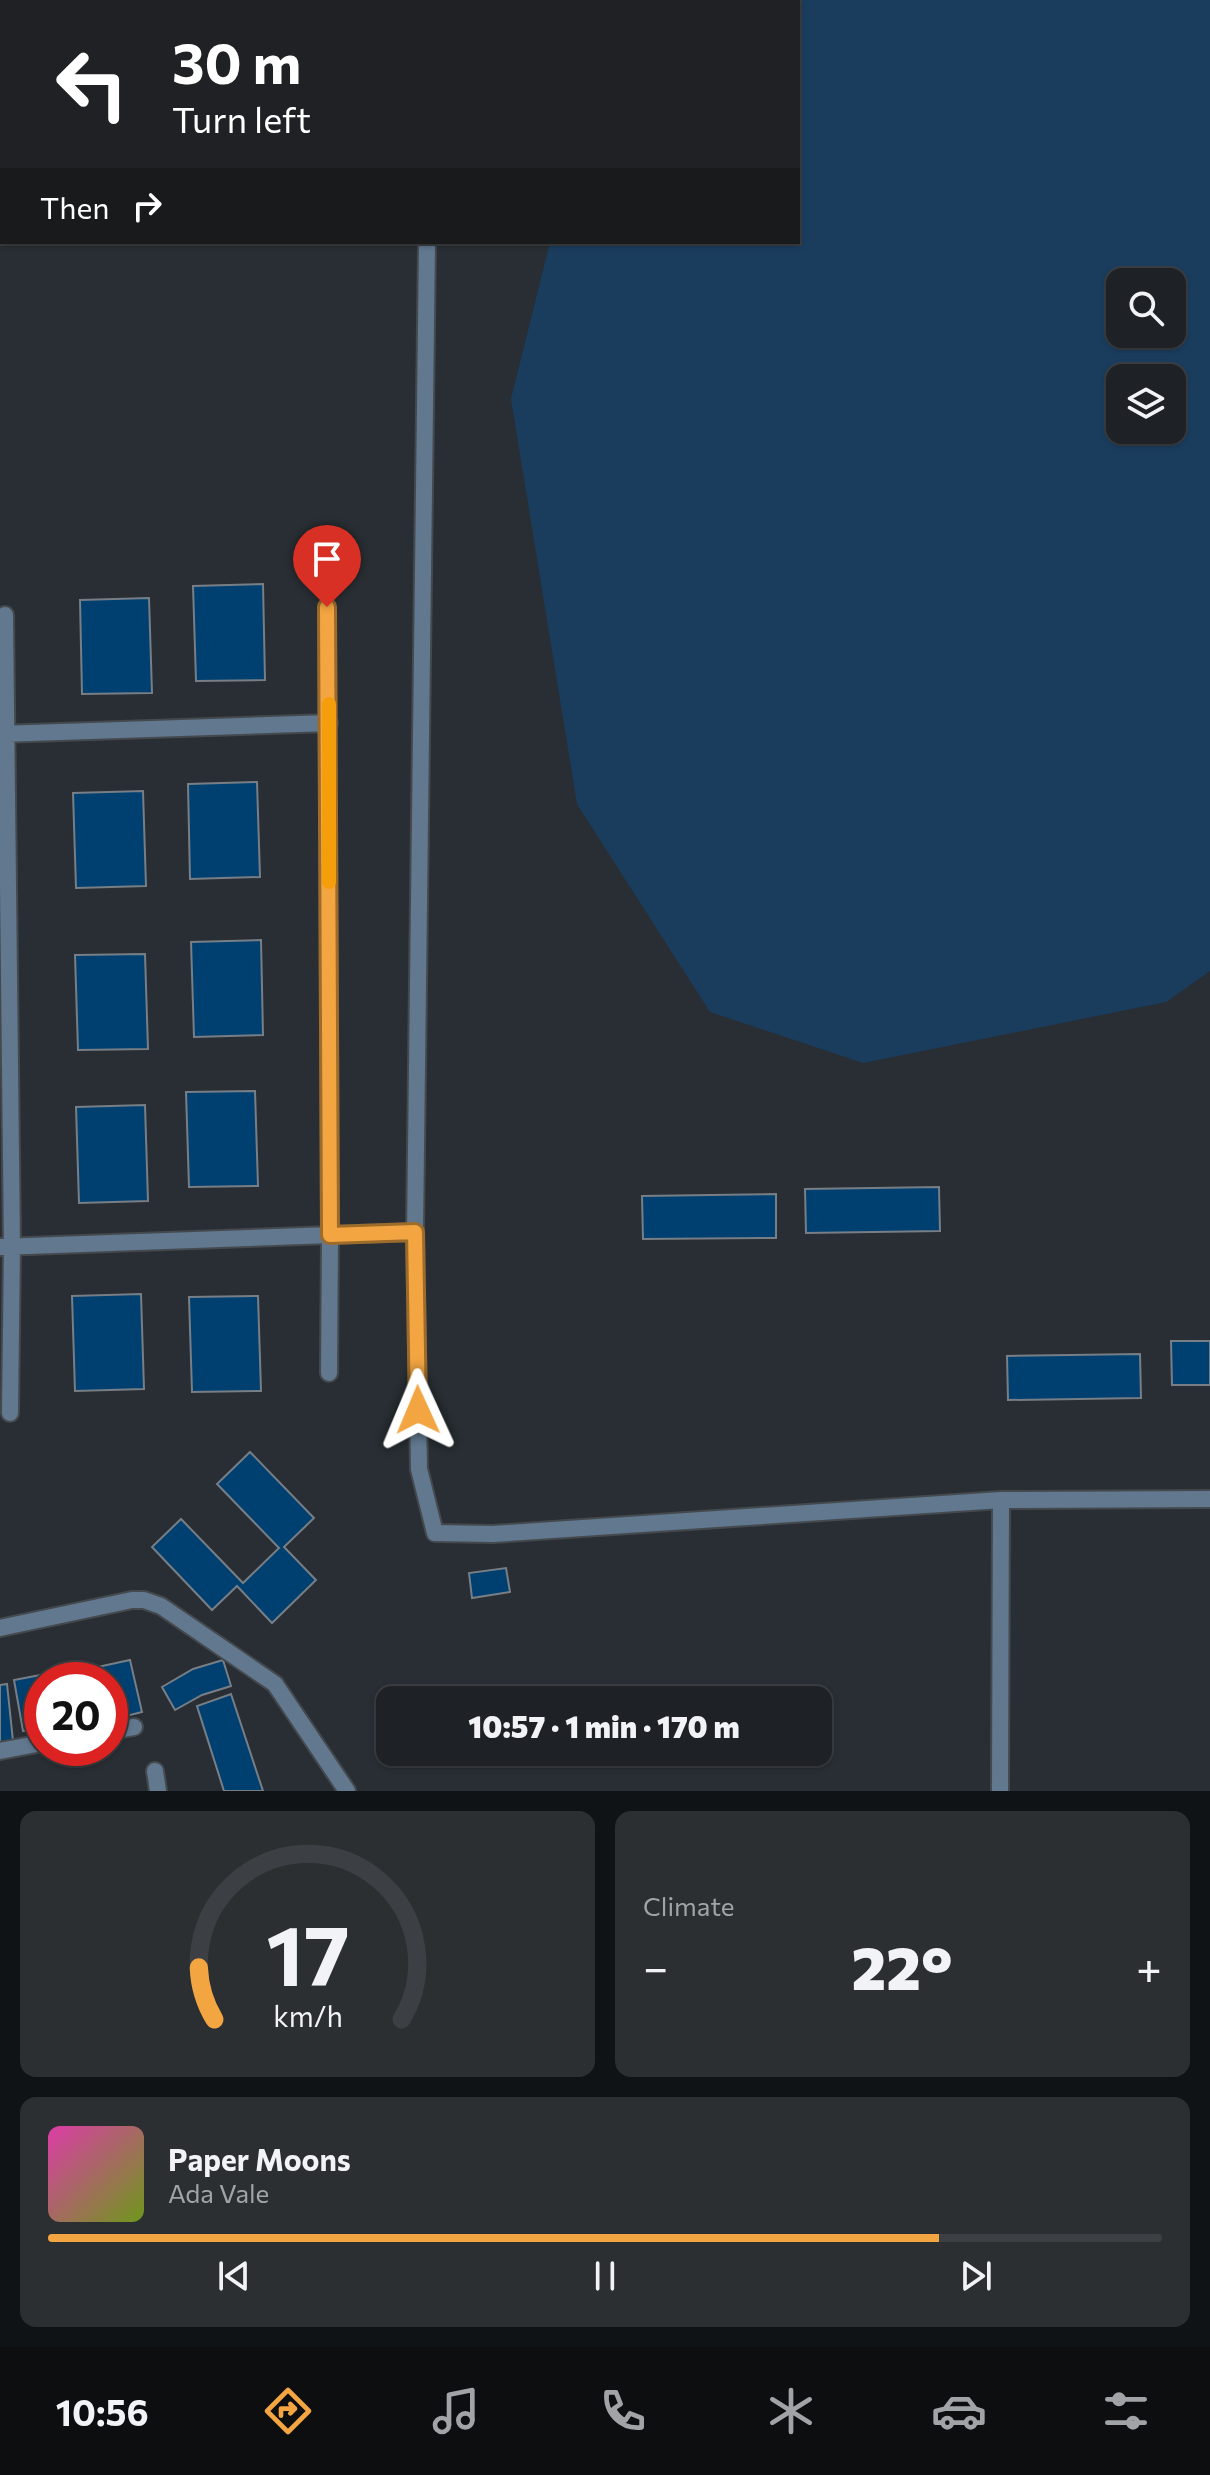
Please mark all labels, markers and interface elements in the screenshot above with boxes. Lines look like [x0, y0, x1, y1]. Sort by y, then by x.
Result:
text: 30 m [172, 27, 301, 96]
icon: left [40, 32, 144, 136]
text: Turn left [172, 96, 311, 140]
icon: right [125, 184, 169, 228]
text: Then [40, 188, 109, 225]
map controls [1106, 268, 1186, 444]
button: search [1106, 268, 1186, 348]
button: layers [1106, 364, 1186, 444]
pin [293, 525, 361, 607]
icon: arrive [305, 537, 349, 581]
position arrow [376, 1368, 460, 1452]
speed limit sign: 20 [24, 1662, 128, 1766]
text: 10:57 · 1 min · 170 m [468, 1707, 740, 1744]
text: Climate [643, 1890, 735, 1921]
text: 17 [266, 1901, 349, 2003]
text: 22° [852, 1929, 953, 2002]
text: − [643, 1939, 668, 1993]
text: + [1136, 1939, 1162, 1993]
text: km/h [273, 1998, 342, 2033]
text: Paper Moons [168, 2140, 351, 2177]
text: Ada Vale [168, 2177, 269, 2208]
icon: previous [212, 2254, 256, 2298]
icon: pause [583, 2254, 627, 2298]
icon: next [954, 2254, 998, 2298]
icon: directions [260, 2383, 316, 2439]
icon: music [428, 2383, 484, 2439]
icon: phone [595, 2383, 651, 2439]
icon: climate [763, 2383, 819, 2439]
icon: car [931, 2383, 987, 2439]
icon: filters [1098, 2383, 1154, 2439]
text: 10:56 [56, 2389, 149, 2433]

